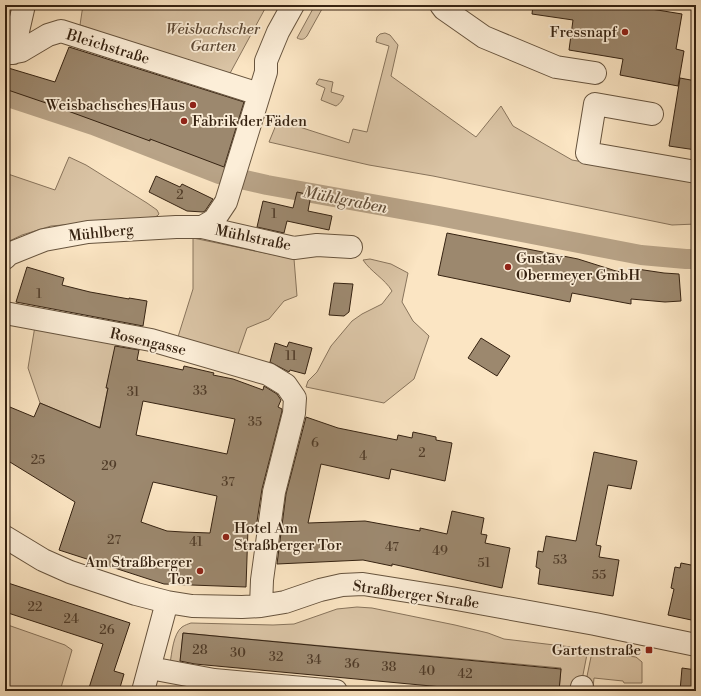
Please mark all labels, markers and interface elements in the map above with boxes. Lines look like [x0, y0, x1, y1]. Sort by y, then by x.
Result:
park label: Weisbachscher Garten [166, 20, 261, 56]
place label: Fressnapf [550, 23, 618, 42]
street label: Bleichstraße [63, 25, 152, 69]
marker: Fressnapf [620, 27, 630, 37]
place label: Weisbachsches Haus [45, 96, 185, 115]
marker: Weisbachsches Haus [188, 100, 198, 110]
place label: Fabrik der Fäden [192, 112, 307, 131]
marker: Fabrik der Fäden [179, 116, 189, 126]
water label: Mühlgraben [301, 182, 390, 218]
house number: 2 [176, 187, 184, 203]
house number: 1 [271, 206, 277, 222]
street label: Mühlberg [67, 220, 135, 246]
street label: Mühlstraße [213, 221, 293, 255]
place label: Gustav Obermeyer GmbH [516, 249, 640, 285]
marker: Gustav Obermeyer GmbH [503, 262, 513, 272]
house number: 1 [36, 286, 42, 302]
street label: Rosengasse [108, 324, 188, 360]
house number: 11 [285, 348, 297, 364]
house number: 33 [193, 383, 207, 399]
house number: 31 [127, 384, 140, 400]
house number: 35 [248, 414, 262, 430]
house number: 6 [311, 435, 319, 451]
house number: 2 [418, 445, 426, 461]
house number: 4 [359, 448, 367, 464]
house number: 25 [31, 452, 45, 468]
house number: 29 [101, 458, 117, 474]
house number: 37 [221, 474, 235, 490]
place label: Hotel Am Straßberger Tor [234, 519, 342, 555]
house number: 27 [107, 532, 121, 548]
marker: Hotel Am Straßberger Tor [221, 532, 231, 542]
house number: 41 [189, 534, 203, 550]
house number: 47 [385, 539, 399, 555]
house number: 49 [432, 543, 448, 559]
house number: 53 [553, 552, 567, 568]
place label: Am Straßberger Tor [84, 553, 193, 589]
house number: 51 [478, 555, 491, 571]
marker: Am Straßberger Tor [195, 566, 205, 576]
house number: 55 [592, 567, 606, 583]
street label: Straßberger Straße [352, 577, 480, 613]
house number: 22 [28, 599, 42, 615]
house number: 24 [63, 611, 79, 627]
house number: 26 [99, 622, 115, 638]
place label: Gartenstraße [552, 641, 641, 660]
house number: 28 [192, 642, 208, 658]
house number: 30 [230, 645, 246, 661]
marker: Gartenstraße [644, 645, 654, 655]
house number: 32 [269, 649, 283, 665]
house number: 34 [306, 652, 322, 668]
house number: 36 [344, 656, 360, 672]
house number: 38 [381, 659, 397, 675]
house number: 40 [419, 663, 436, 679]
house number: 42 [457, 666, 473, 682]

